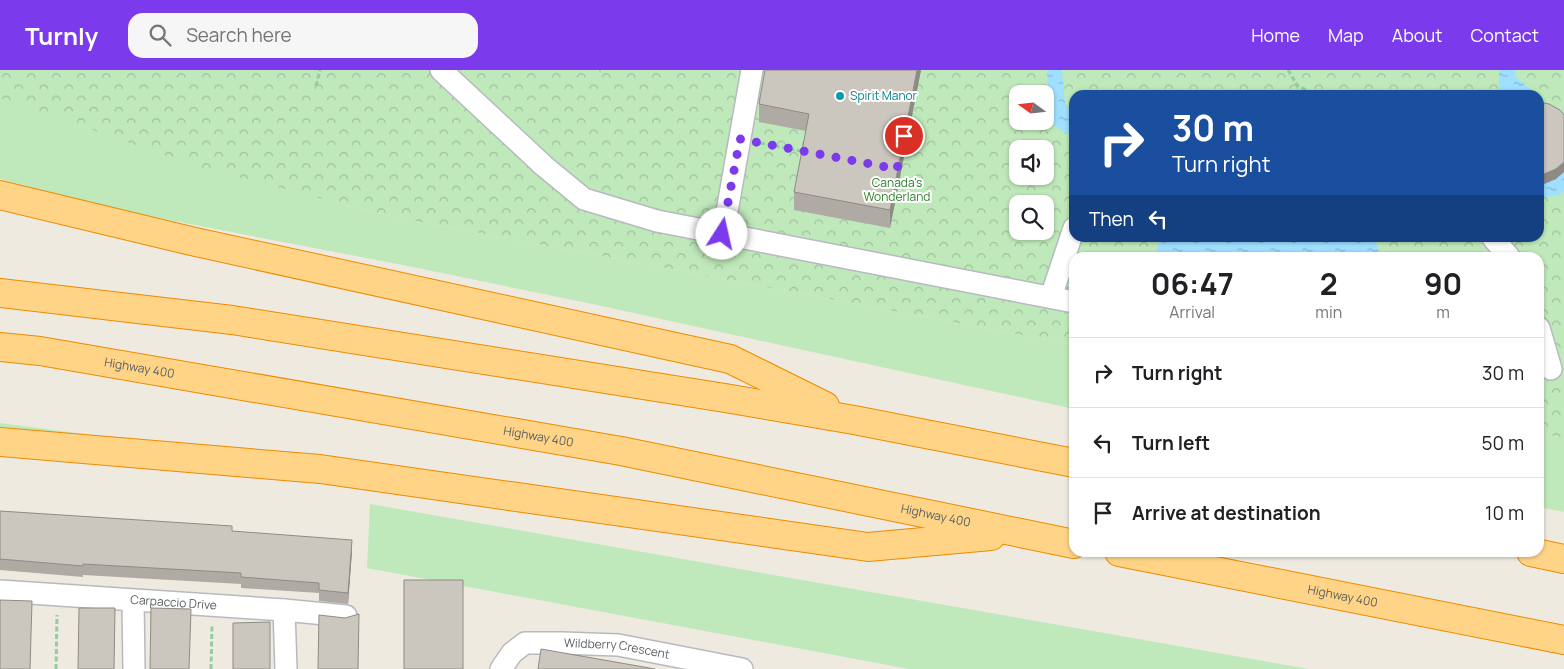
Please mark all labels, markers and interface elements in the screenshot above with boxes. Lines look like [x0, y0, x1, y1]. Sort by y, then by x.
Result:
search box [128, 13, 478, 58]
text: Turnly [25, 19, 98, 52]
icon: search [146, 21, 174, 49]
text: Search here [186, 22, 292, 48]
text: Home [1251, 23, 1300, 47]
text: Map [1328, 23, 1364, 47]
text: About [1392, 23, 1442, 47]
text: Contact [1470, 23, 1539, 47]
north arrow [1009, 85, 1054, 130]
map controls [1009, 85, 1054, 240]
place label: Spirit Manor [850, 87, 918, 104]
marker: Spirit Manor [834, 90, 846, 102]
text: 30 m [1172, 104, 1254, 152]
icon: right [1089, 110, 1154, 175]
pin [883, 115, 925, 157]
icon: arrive [890, 122, 918, 150]
button: sound [1009, 140, 1054, 185]
text: Turn right [1172, 149, 1270, 179]
park label: Canada's Wonderland [864, 174, 930, 205]
button: search [1009, 195, 1054, 240]
icon: left [1144, 205, 1172, 233]
text: Then [1089, 206, 1134, 232]
position arrow [695, 207, 747, 259]
text: 06:47 [1151, 263, 1234, 304]
text: 2 [1320, 263, 1338, 304]
text: 90 [1424, 263, 1462, 304]
text: Arrival [1169, 301, 1215, 323]
text: min [1315, 301, 1342, 323]
text: m [1436, 301, 1450, 323]
street label: Highway 400 [103, 353, 176, 382]
icon: right [1089, 359, 1117, 387]
text: Turn right [1132, 360, 1222, 386]
text: 30 m [1482, 360, 1524, 386]
street label: Highway 400 [502, 422, 575, 451]
icon: left [1089, 429, 1117, 457]
text: Turn left [1132, 430, 1210, 456]
text: 50 m [1482, 430, 1524, 456]
icon: arrive [1089, 499, 1117, 527]
street label: Highway 400 [899, 500, 972, 531]
text: Arrive at destination [1132, 500, 1321, 526]
text: 10 m [1485, 500, 1524, 526]
street label: Highway 400 [1306, 581, 1379, 611]
street label: Carpaccio Drive [130, 591, 217, 613]
street label: Wildberry Crescent [564, 634, 671, 663]

